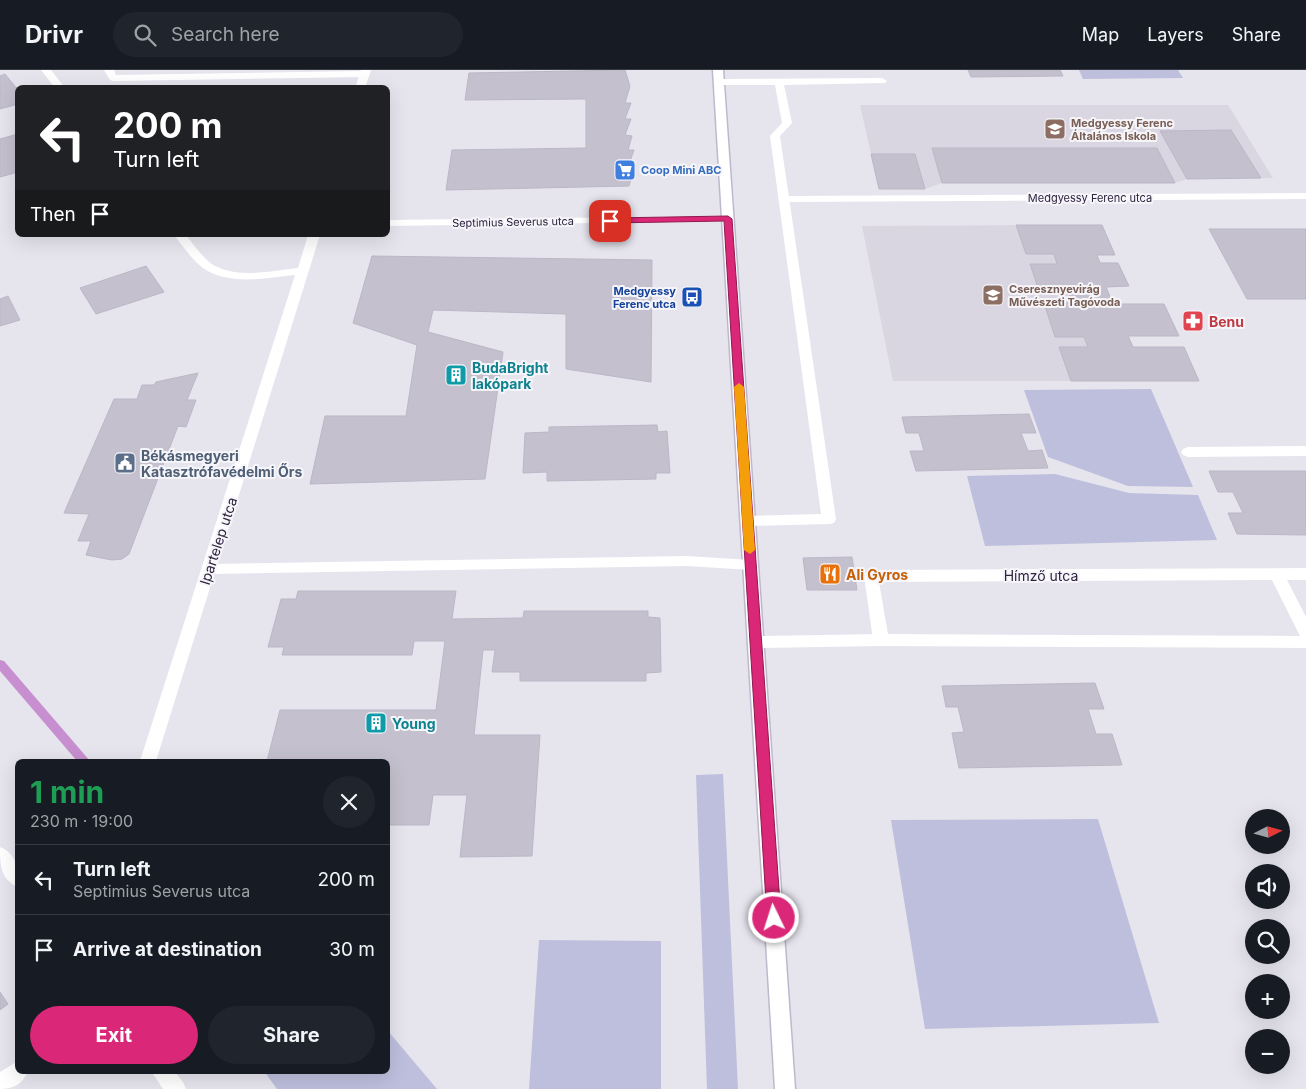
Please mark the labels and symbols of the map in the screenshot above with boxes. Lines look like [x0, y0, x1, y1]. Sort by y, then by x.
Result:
place label: Medgyessy Ferenc Általános Iskola [1071, 116, 1174, 143]
school or university icon: Medgyessy Ferenc Általános Iskola [1043, 117, 1067, 141]
supermarket icon: Coop Mini ABC [613, 158, 637, 182]
place label: Coop Mini ABC [641, 163, 721, 177]
street label: Medgyessy Ferenc utca [1028, 191, 1152, 205]
pin [589, 200, 631, 242]
street label: Septimius Severus utca [452, 214, 574, 230]
place label: Cseresznyevirág Művészeti Tagóvoda [1009, 282, 1120, 309]
school or university icon: Cseresznyevirág Művészeti Tagóvoda [981, 283, 1005, 307]
place label: Medgyessy Ferenc utca [613, 284, 676, 311]
bus stop icon: Medgyessy Ferenc utca [680, 285, 704, 309]
pharmacy icon: Benu [1181, 309, 1205, 333]
place label: Benu [1209, 313, 1244, 330]
place label: BudaBright lakópark [472, 359, 548, 392]
building icon: BudaBright lakópark [444, 363, 468, 387]
place label: Békásmegyeri Katasztrófavédelmi Őrs [141, 447, 302, 480]
public building icon: Békásmegyeri Katasztrófavédelmi Őrs [113, 451, 137, 475]
street label: Ipartelep utca [196, 495, 240, 587]
restaurant icon: Ali Gyros [818, 562, 842, 586]
place label: Ali Gyros [846, 566, 908, 583]
street label: Hímző utca [1004, 567, 1078, 584]
building icon: Young [364, 711, 388, 735]
place label: Young [392, 715, 436, 732]
north arrow [1245, 809, 1290, 854]
position arrow [747, 891, 799, 943]

